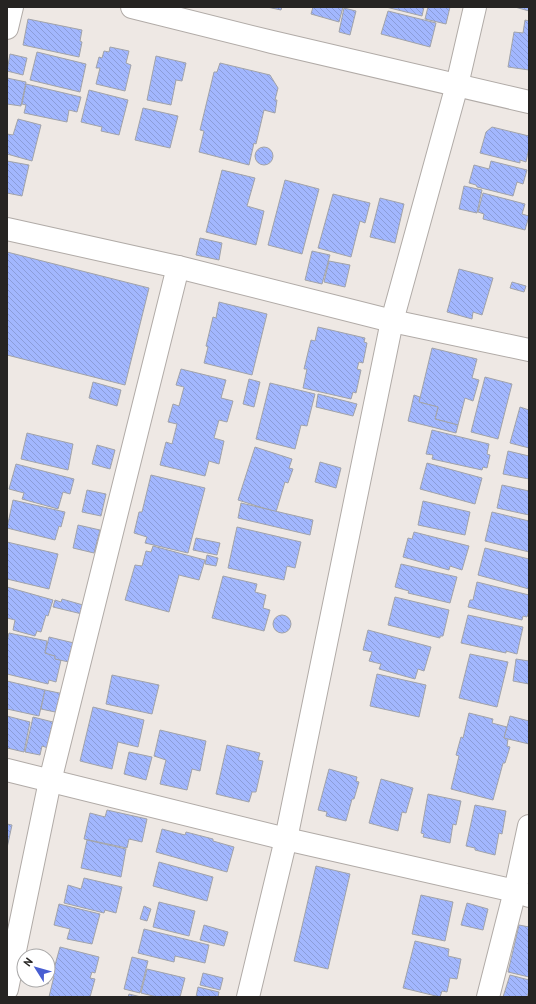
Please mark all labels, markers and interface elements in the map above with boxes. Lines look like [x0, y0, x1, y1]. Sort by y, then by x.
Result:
north arrow [16, 948, 56, 988]
text: N [20, 955, 36, 969]

